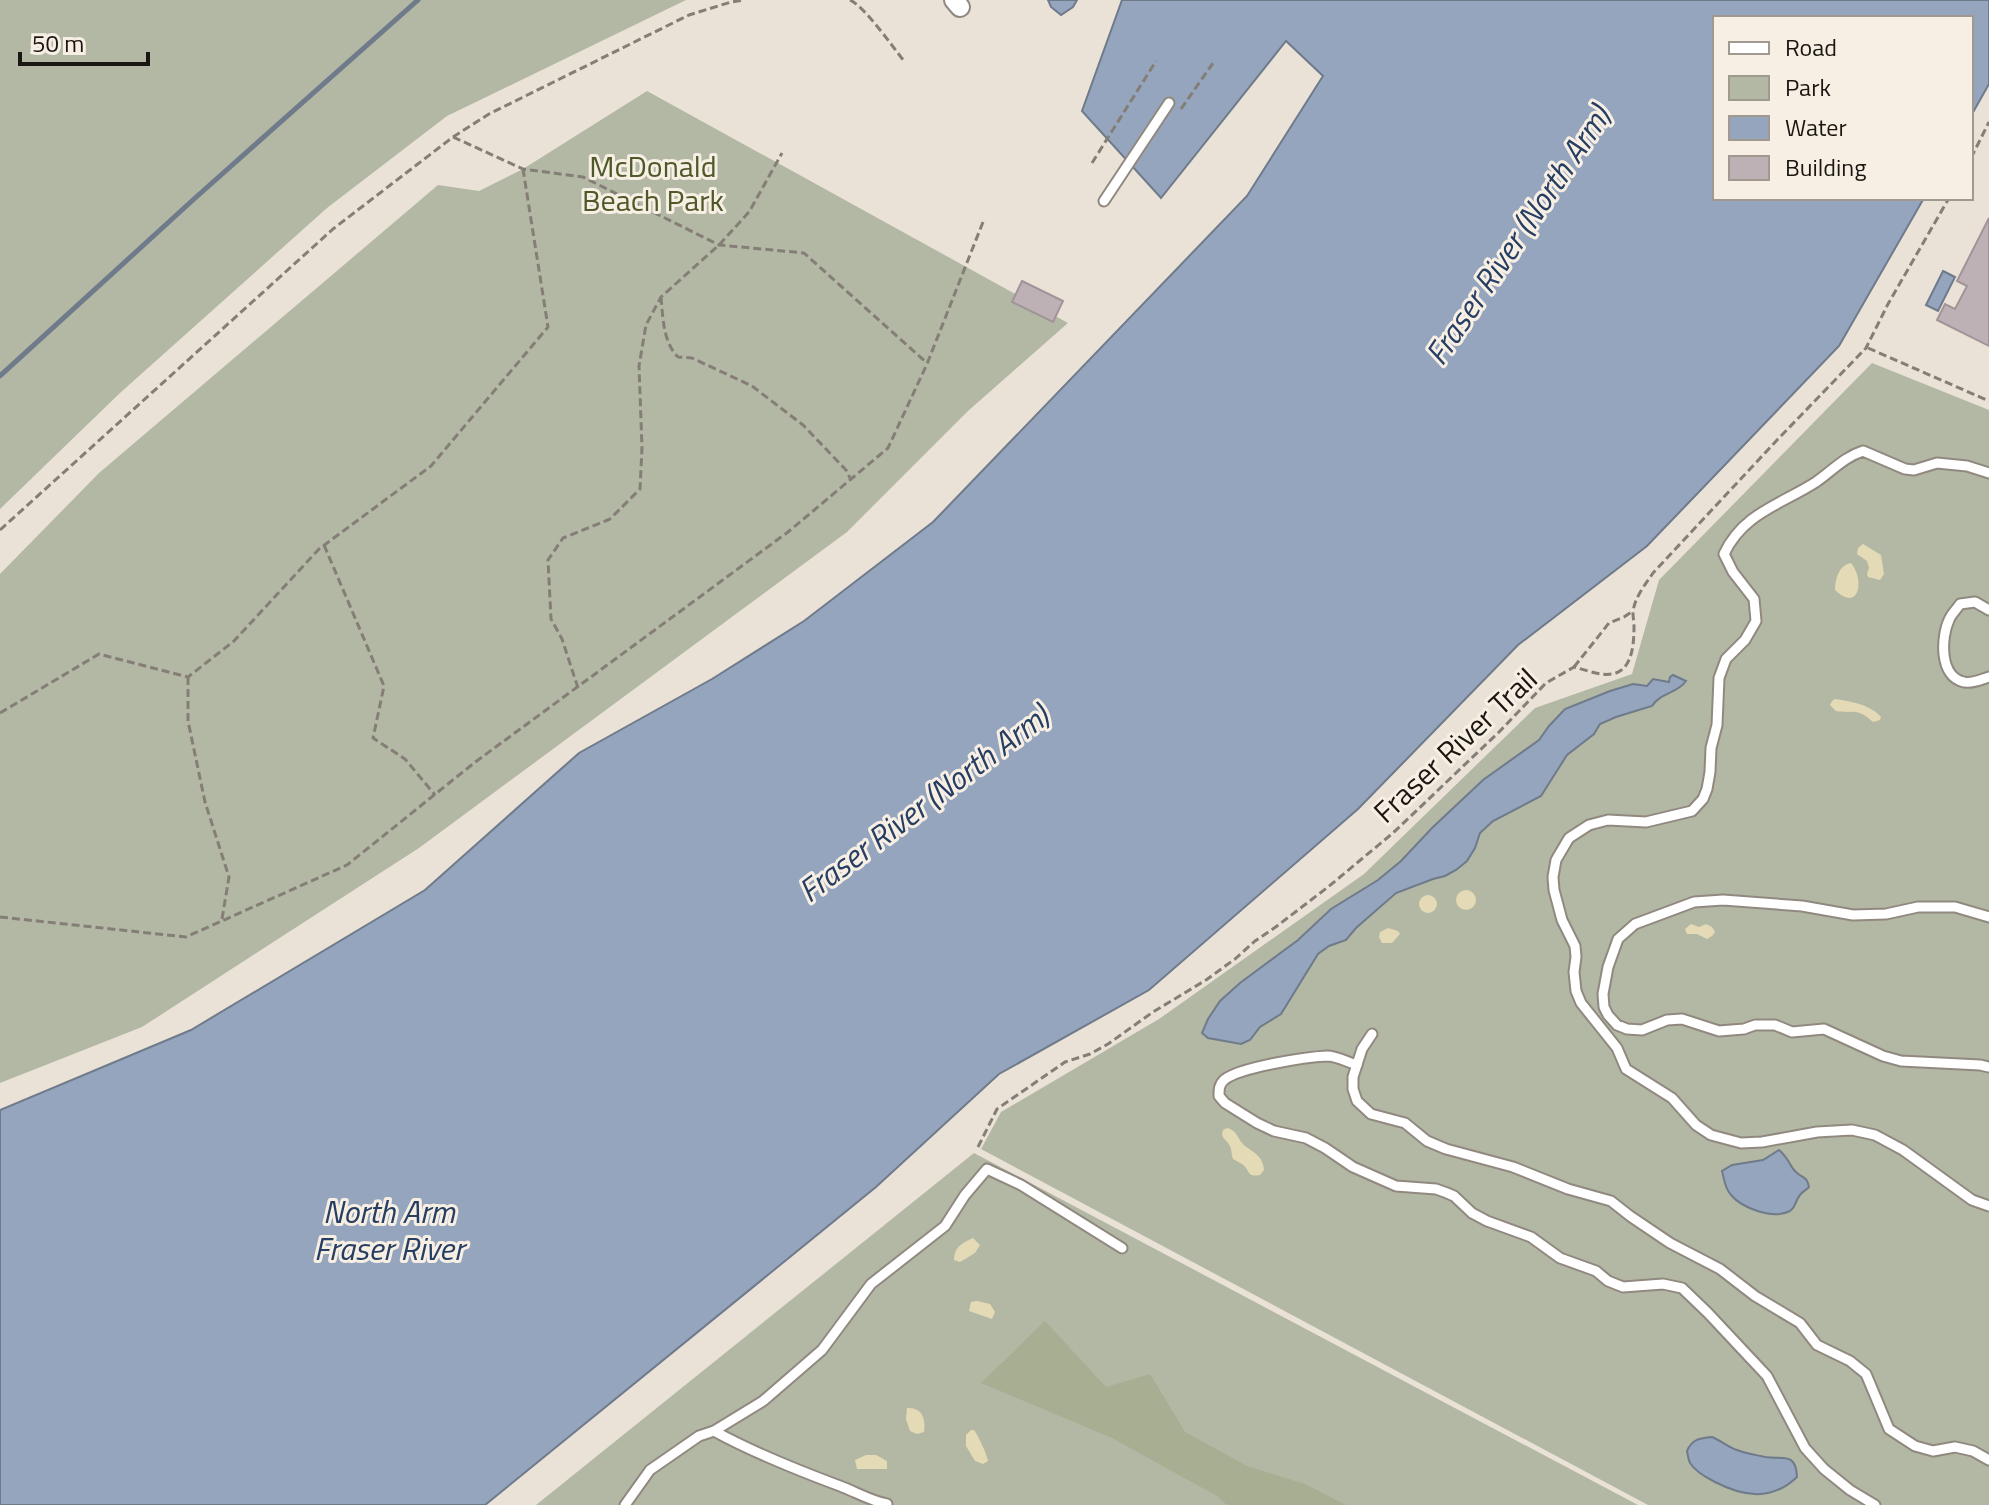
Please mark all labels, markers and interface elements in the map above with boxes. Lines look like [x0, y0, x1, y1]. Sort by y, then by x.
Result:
scale bar [20, 16, 148, 66]
legend [1713, 16, 1973, 200]
text: 50 m [32, 25, 84, 61]
text: Road [1785, 29, 1837, 65]
text: Park [1785, 69, 1831, 105]
water label: Fraser River (North Arm) [1412, 94, 1623, 374]
text: Water [1785, 109, 1847, 145]
park label: McDonald Beach Park [582, 143, 724, 223]
text: Building [1785, 149, 1867, 185]
street label: Fraser River Trail [1362, 657, 1548, 833]
water label: Fraser River (North Arm) [788, 691, 1061, 913]
water label: North Arm Fraser River [314, 1187, 468, 1272]

